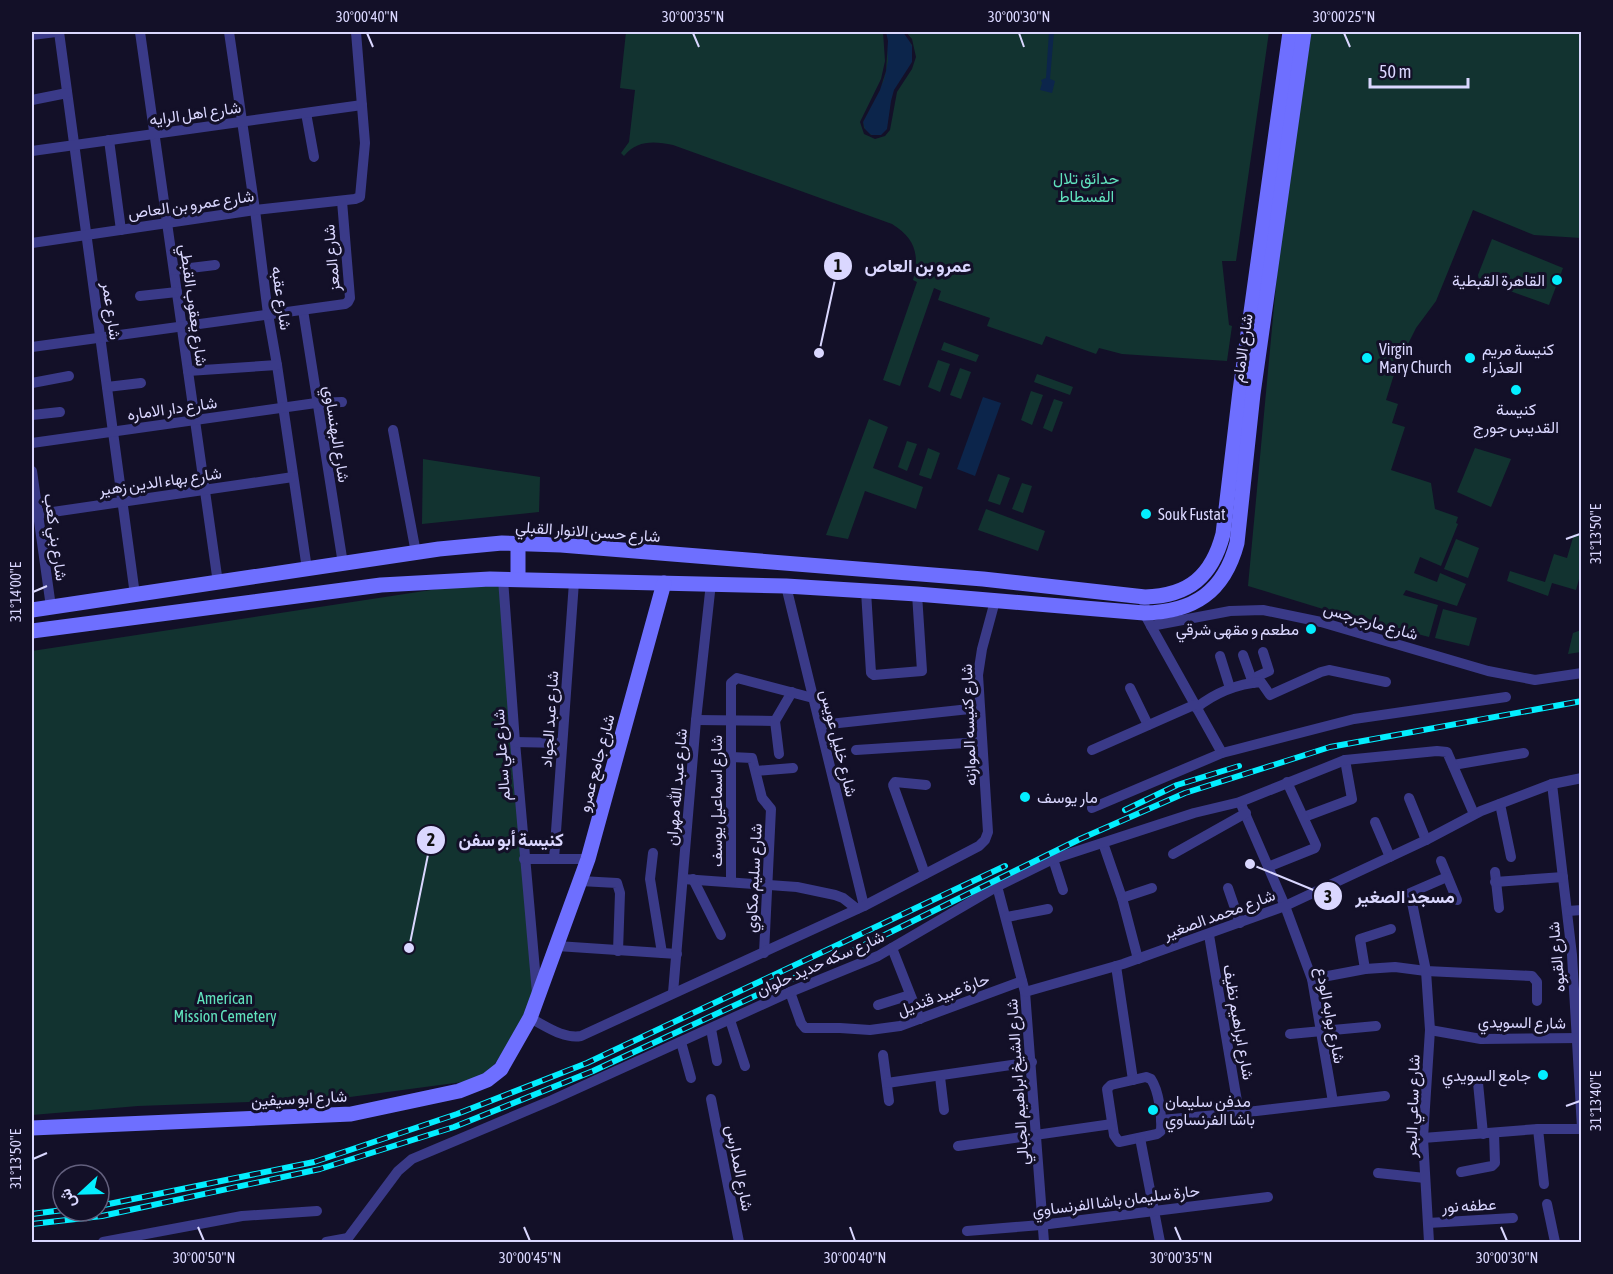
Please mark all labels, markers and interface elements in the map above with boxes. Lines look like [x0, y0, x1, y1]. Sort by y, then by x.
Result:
text: 30°00'40"N [336, 8, 398, 25]
text: 30°00'35"N [662, 8, 724, 25]
text: 30°00'30"N [988, 8, 1050, 25]
text: 30°00'25"N [1313, 8, 1375, 25]
scale bar [1370, 51, 1468, 89]
text: 50 m [1379, 61, 1411, 82]
street label: شارع اهل الرايه [148, 98, 242, 131]
park label: حدائق تلال الفسطاط [1053, 169, 1119, 205]
street label: شارع عمرو بن العاص [127, 186, 256, 225]
street label: شارع المعز [319, 223, 346, 293]
street label: شارع يعقوب القبطي [172, 243, 211, 368]
callout: عمرو بن العاص [823, 248, 984, 284]
text: 1 [834, 255, 842, 276]
text: عمرو بن العاص [865, 255, 971, 277]
street label: شارع عقبه [266, 265, 295, 332]
place label: القاهرة القبطية [1452, 271, 1545, 291]
marker: القاهرة القبطية [1550, 273, 1564, 287]
street label: شارع عمر [96, 280, 125, 341]
street label: شارع الامام [1228, 312, 1259, 384]
place label: Virgin Mary Church [1379, 340, 1452, 377]
place label: كنيسة مريم العذراء [1482, 340, 1554, 378]
marker: Virgin Mary Church [1360, 351, 1374, 365]
marker: كنيسة مريم العذراء [1463, 351, 1477, 365]
marker: كنيسة القديس جورج [1509, 383, 1523, 397]
street label: شارع البهنساوي [316, 384, 354, 484]
street label: شارع دار الاماره [126, 393, 219, 426]
place label: كنيسة القديس جورج [1473, 400, 1559, 439]
street label: شارع بهاء الدين زهير [96, 463, 223, 502]
street label: شارع بني كعب [36, 492, 71, 583]
text: 31°13'50"E [1587, 503, 1604, 564]
place label: Souk Fustat [1158, 505, 1226, 523]
marker: Souk Fustat [1139, 507, 1153, 521]
street label: شارع حسن الانوار القبلي [514, 517, 661, 550]
text: 31°14'00"E [7, 561, 24, 622]
street label: شارع مارجرجس [1321, 599, 1420, 646]
place label: مطعم و مقهى شرقي [1176, 620, 1299, 643]
marker: مطعم و مقهى شرقي [1304, 622, 1318, 636]
street label: شارع كنيسه الموازنه [957, 664, 982, 786]
street label: شارع عبد الجواد [537, 670, 564, 768]
street label: شارع خليل عويس [814, 688, 861, 799]
street label: شارع علي سالم [489, 708, 518, 801]
street label: شارع جامع عمرو [574, 712, 621, 814]
street label: شارع عبد الله مهران [662, 728, 693, 847]
street label: شارع اسماعيل يوسف [707, 735, 728, 867]
place label: مار يوسف [1037, 788, 1098, 808]
marker: مار يوسف [1018, 790, 1032, 804]
callout: كنيسة أبو سفن [416, 822, 575, 858]
street label: شارع سليم مكاوي [741, 823, 770, 933]
text: 2 [427, 829, 435, 850]
text: كنيسة أبو سفن [458, 829, 564, 851]
callout: مسجد الصغير [1313, 878, 1467, 914]
street label: شارع محمد الصغير [1160, 885, 1278, 946]
text: 3 [1324, 886, 1332, 907]
text: مسجد الصغير [1354, 886, 1455, 908]
street label: شارع القبوه [1544, 921, 1571, 993]
street label: شارع سكه حديد حلوان [753, 927, 888, 1002]
street label: شارع ابراهيم نظيف [1217, 963, 1258, 1082]
street label: شارع بوابه الودع [1310, 965, 1349, 1065]
street label: حارة عبيد قنديل [895, 969, 992, 1021]
park label: American Mission Cemetery [173, 989, 277, 1026]
street label: شارع الشيخ ابراهيم الجبالي [1002, 998, 1037, 1166]
street label: شارع السويدي [1478, 1012, 1566, 1037]
street label: شارع ساعي البحر [1401, 1054, 1428, 1159]
place label: جامع السويدي [1442, 1066, 1531, 1089]
marker: جامع السويدي [1536, 1068, 1550, 1082]
text: 31°13'40"E [1587, 1070, 1604, 1131]
street label: شارع ابو سيفين [250, 1086, 348, 1113]
place label: مدفن سليمان باشا الفرنساوي [1165, 1092, 1255, 1133]
marker: مدفن سليمان باشا الفرنساوي [1146, 1103, 1160, 1117]
street label: شارع المدارس [720, 1123, 757, 1213]
text: 31°13'50"E [7, 1128, 24, 1189]
north arrow [51, 1163, 111, 1223]
street label: حارة سليمان باشا الفرنساوي [1031, 1181, 1202, 1224]
text: ش [55, 1186, 80, 1211]
street label: عطفه نور [1440, 1195, 1497, 1217]
text: 30°00'50"N [173, 1249, 235, 1266]
text: 30°00'45"N [499, 1249, 561, 1266]
text: 30°00'40"N [824, 1249, 886, 1266]
text: 30°00'35"N [1150, 1249, 1212, 1266]
text: 30°00'30"N [1476, 1249, 1538, 1266]

